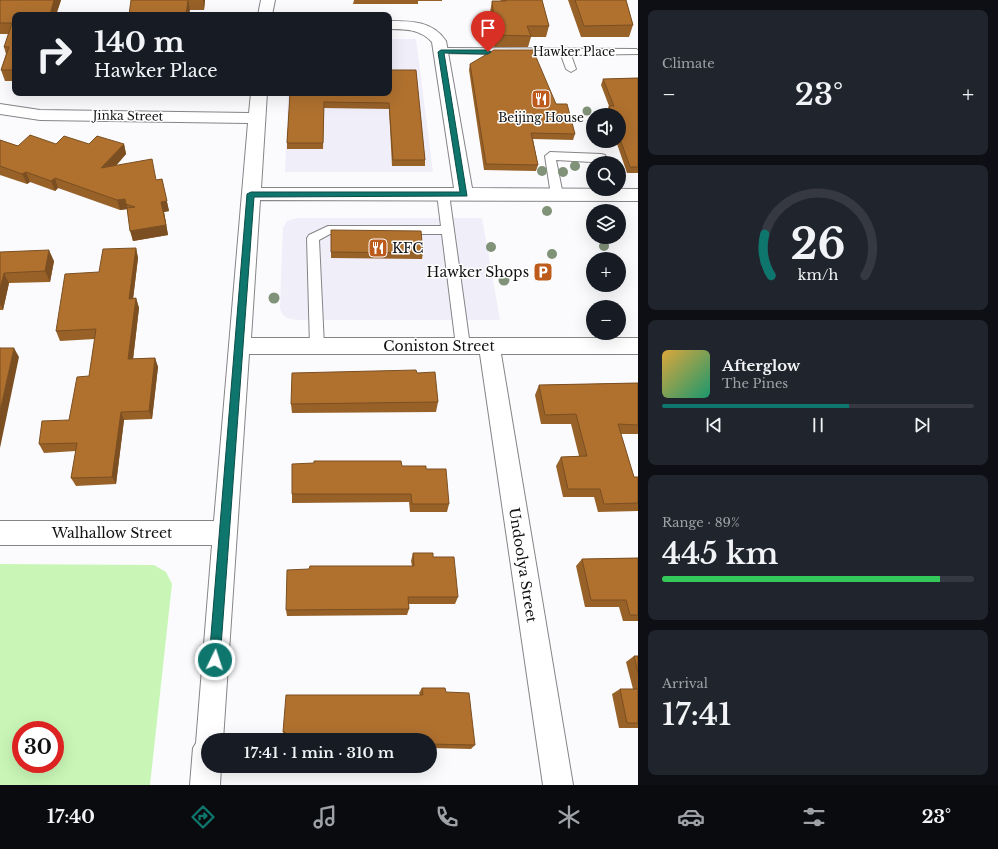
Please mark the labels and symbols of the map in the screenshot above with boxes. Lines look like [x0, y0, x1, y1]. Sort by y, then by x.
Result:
pin [471, 11, 505, 52]
street label: Hawker Place [533, 44, 615, 59]
restaurant icon: Beijing House [530, 88, 552, 110]
street label: Jinka Street [91, 107, 164, 124]
place label: Beijing House [498, 110, 584, 125]
restaurant icon: KFC [367, 237, 389, 259]
place label: KFC [392, 239, 424, 257]
parking icon: Hawker Shops [532, 261, 554, 283]
place label: Hawker Shops [427, 263, 529, 281]
street label: Coniston Street [383, 337, 495, 355]
street label: Undoolya Street [505, 506, 541, 624]
street label: Walhallow Street [51, 524, 173, 542]
position arrow [194, 639, 236, 681]
speed limit sign: 30 [12, 721, 64, 773]

